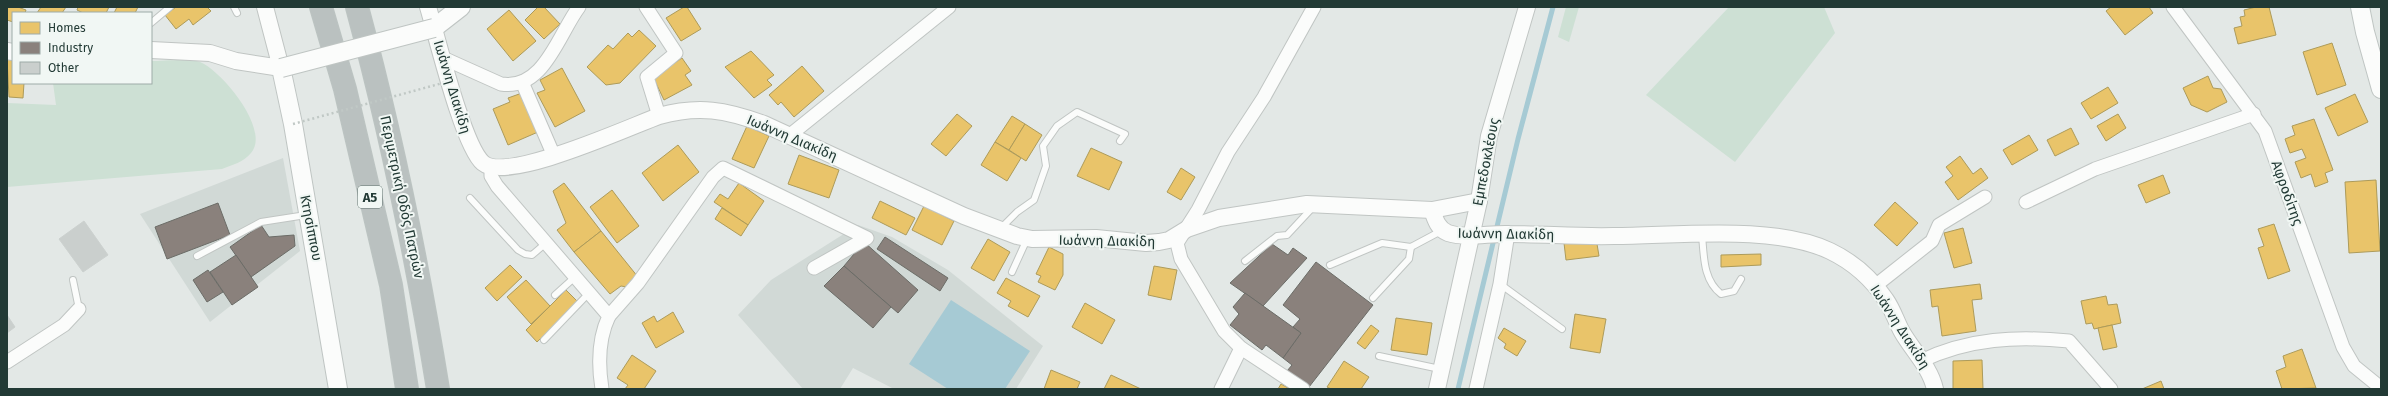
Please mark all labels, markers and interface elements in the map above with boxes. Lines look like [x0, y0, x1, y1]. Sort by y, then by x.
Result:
legend [12, 12, 152, 84]
text: Homes [48, 21, 86, 35]
street label: Ιωάννη Διακίδη [430, 38, 474, 136]
text: Industry [48, 41, 93, 55]
text: Other [48, 61, 79, 75]
street label: Ιωάννη Διακίδη [744, 111, 840, 165]
street label: Περιμετρική Οδός Πατρών [376, 114, 428, 280]
street label: Εμπεδοκλέους [1469, 116, 1503, 207]
street label: Αφροδίτης [2267, 158, 2307, 228]
road number: Α5 [358, 186, 382, 208]
street label: Κτησίππου [296, 194, 326, 262]
street label: Ιωάννη Διακίδη [1457, 225, 1555, 243]
street label: Ιωάννη Διακίδη [1058, 232, 1156, 250]
street label: Ιωάννη Διακίδη [1866, 282, 1934, 372]

